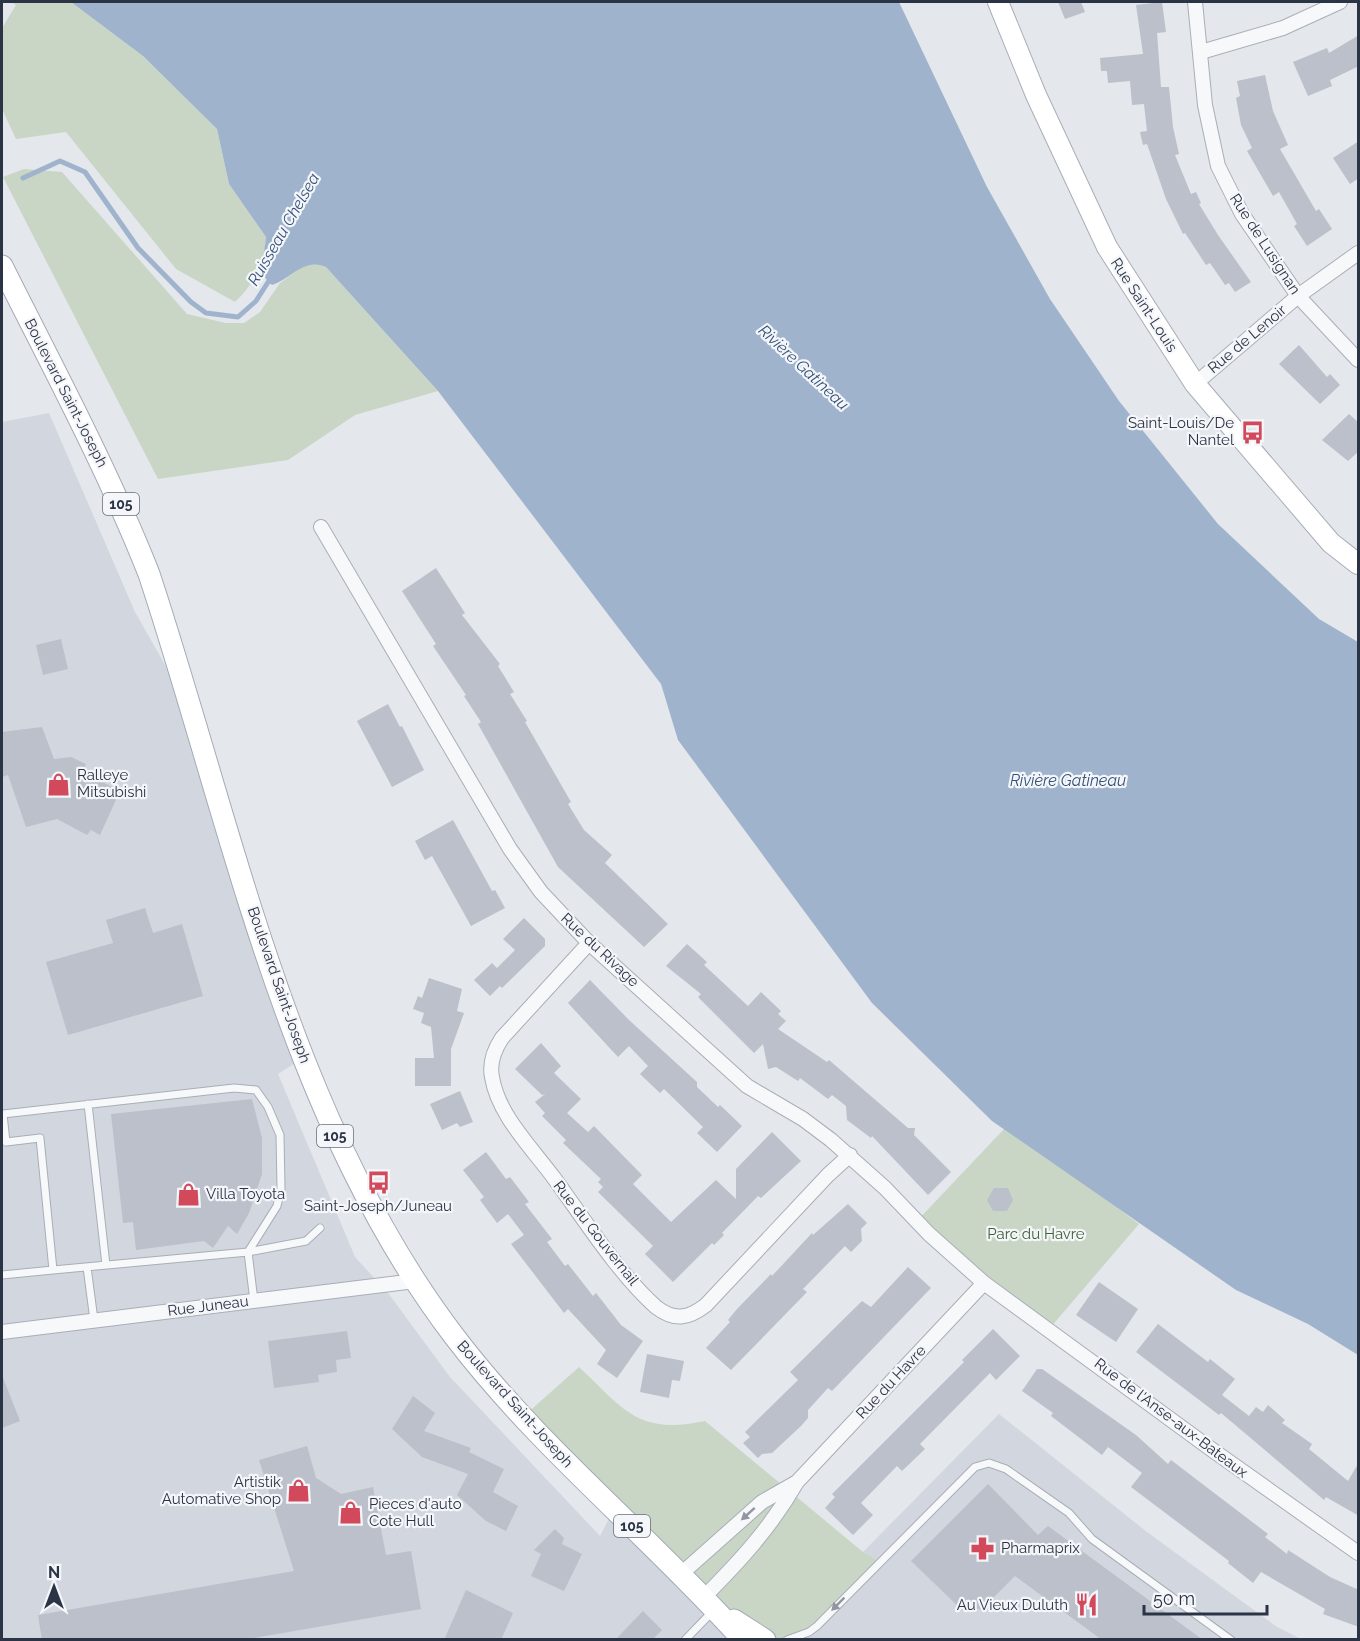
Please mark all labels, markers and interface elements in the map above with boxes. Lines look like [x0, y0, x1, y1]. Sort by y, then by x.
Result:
water label: Ruisseau Chelsea [244, 169, 323, 289]
street label: Rue de Lusignan [1226, 190, 1304, 298]
street label: Rue Saint-Louis [1107, 255, 1181, 355]
street label: Rue de Lenoir [1204, 301, 1290, 377]
street label: Boulevard Saint-Joseph [21, 316, 111, 470]
water label: Rivière Gatineau [755, 321, 853, 414]
place label: Saint-Louis/De Nantel [1128, 414, 1235, 449]
bus stop icon: Saint-Louis/De Nantel [1239, 419, 1265, 445]
road number: 105 [103, 493, 139, 515]
place label: Ralleye Mitsubishi [77, 766, 146, 801]
shop icon: Ralleye Mitsubishi [46, 771, 72, 797]
water label: Rivière Gatineau [1010, 771, 1126, 790]
street label: Boulevard Saint-Joseph [244, 904, 314, 1066]
street label: Rue du Rivage [557, 909, 643, 991]
road number: 105 [317, 1125, 353, 1147]
bus stop icon: Saint-Joseph/Juneau [365, 1169, 391, 1195]
street label: Rue du Gouvernail [550, 1177, 643, 1290]
shop icon: Villa Toyota [175, 1181, 201, 1207]
place label: Villa Toyota [206, 1185, 285, 1203]
place label: Saint-Joseph/Juneau [304, 1197, 452, 1215]
park label: Parc du Havre [987, 1225, 1085, 1243]
street label: Rue Juneau [166, 1292, 250, 1320]
street label: Boulevard Saint-Joseph [453, 1337, 577, 1471]
street label: Rue du Havre [852, 1341, 930, 1423]
street label: Rue de l'Anse-aux-Bateaux [1091, 1354, 1252, 1482]
place label: Artistik Automative Shop [162, 1473, 281, 1508]
shop icon: Artistik Automative Shop [286, 1478, 312, 1504]
place label: Pieces d'auto Cote Hull [369, 1495, 462, 1530]
shop icon: Pieces d'auto Cote Hull [338, 1500, 364, 1526]
one-way arrow [741, 1507, 756, 1520]
road number: 105 [614, 1515, 650, 1537]
pharmacy icon: Pharmaprix [970, 1535, 996, 1561]
place label: Pharmaprix [1001, 1539, 1080, 1557]
north arrow [24, 1557, 84, 1617]
text: N [48, 1563, 60, 1582]
scale bar [1144, 1578, 1267, 1616]
text: 50 m [1153, 1588, 1195, 1609]
restaurant icon: Au Vieux Duluth [1073, 1592, 1099, 1618]
place label: Au Vieux Duluth [957, 1596, 1068, 1614]
one-way arrow [831, 1597, 846, 1611]

